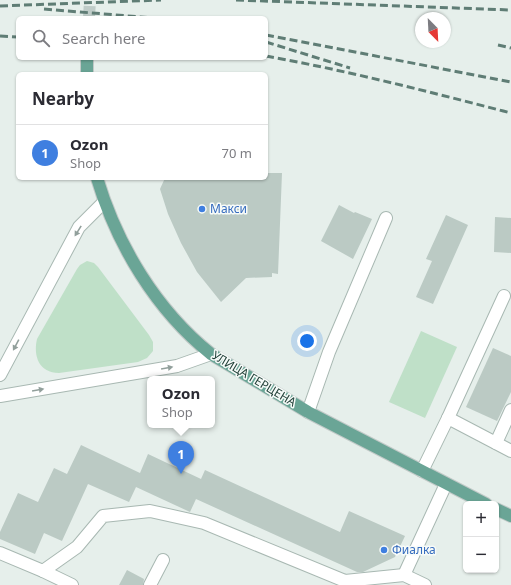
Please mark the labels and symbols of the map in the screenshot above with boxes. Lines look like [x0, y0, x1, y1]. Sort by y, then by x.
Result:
north arrow [415, 12, 451, 48]
place label: Макси [210, 200, 247, 217]
marker: Макси [197, 204, 207, 214]
one-way arrow [74, 226, 82, 236]
your location [297, 331, 317, 351]
one-way arrow [13, 339, 19, 351]
street label: УЛИЦА ГЕРЦЕНА [209, 347, 300, 411]
one-way arrow [160, 365, 173, 371]
one-way arrow [32, 387, 45, 393]
pin: 1 [168, 441, 194, 474]
place label: Фиалка [392, 541, 436, 558]
marker: Фиалка [379, 545, 389, 555]

